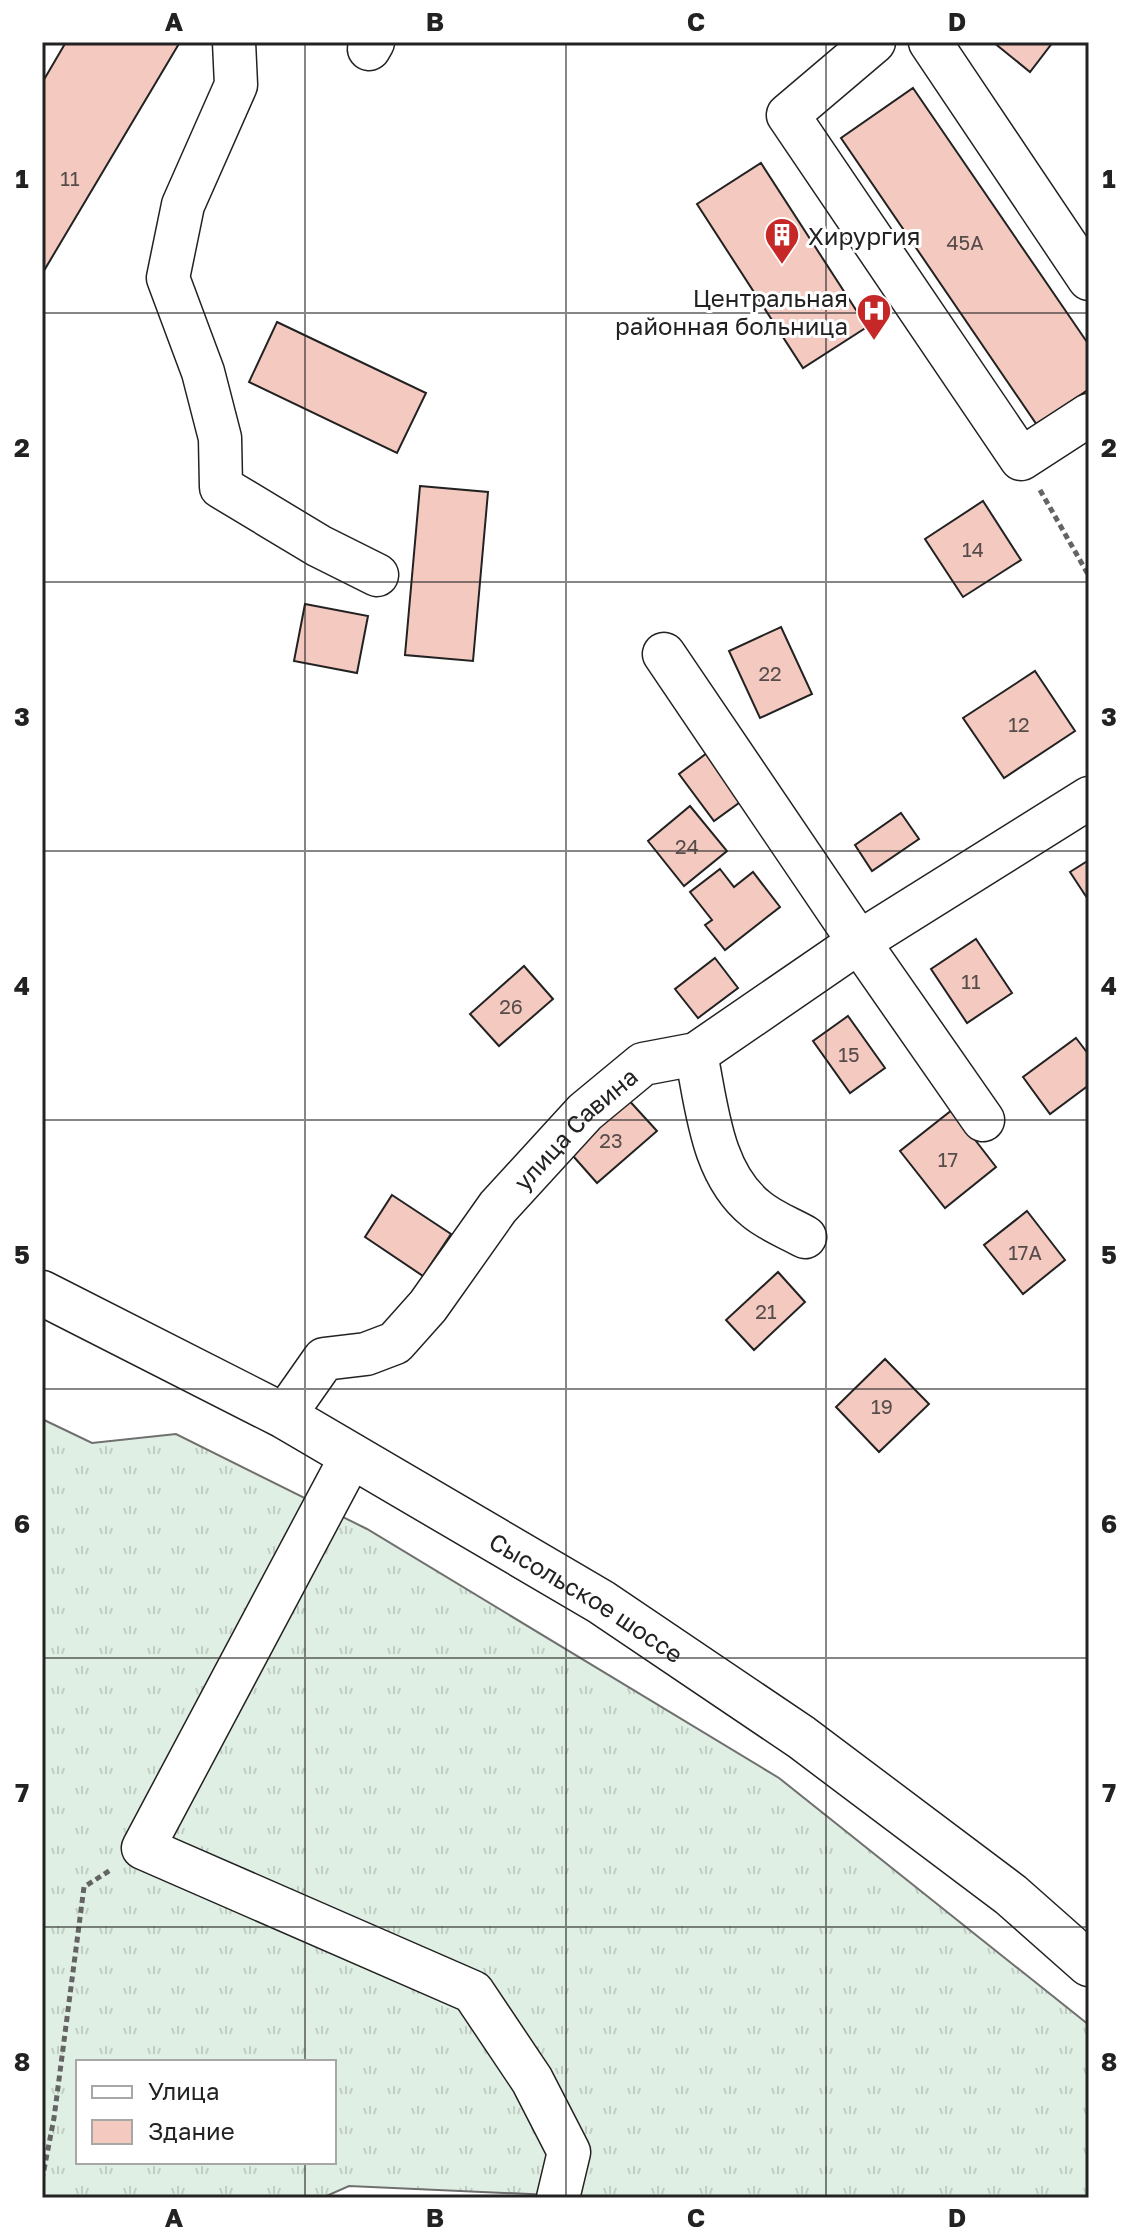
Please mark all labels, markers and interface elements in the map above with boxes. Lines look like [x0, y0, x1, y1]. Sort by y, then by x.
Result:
text: A [165, 6, 184, 37]
text: B [426, 6, 444, 37]
text: C [687, 6, 705, 37]
text: D [948, 6, 966, 37]
text: 1 [15, 163, 29, 194]
text: 1 [1102, 163, 1116, 194]
house number: 11 [60, 166, 80, 190]
building icon: Хирургия [763, 216, 801, 266]
place label: Хирургия [808, 221, 920, 250]
house number: 45А [946, 230, 984, 254]
place label: Центральная районная больница [615, 283, 848, 340]
hospital icon: Центральная районная больница [855, 292, 893, 342]
text: 2 [14, 432, 30, 463]
text: 2 [1101, 432, 1117, 463]
house number: 14 [962, 537, 984, 561]
house number: 22 [758, 661, 782, 685]
text: 3 [14, 701, 30, 732]
text: 3 [1101, 701, 1117, 732]
house number: 12 [1008, 712, 1030, 736]
house number: 24 [675, 834, 699, 858]
house number: 11 [961, 969, 981, 993]
text: 4 [14, 970, 30, 1001]
text: 4 [1101, 970, 1117, 1001]
house number: 26 [499, 994, 523, 1018]
house number: 15 [838, 1042, 860, 1066]
street label: улица Савина [507, 1061, 643, 1195]
house number: 23 [599, 1128, 623, 1152]
house number: 17 [938, 1147, 958, 1171]
text: 5 [14, 1239, 30, 1270]
text: 5 [1101, 1239, 1117, 1270]
house number: 17А [1008, 1240, 1042, 1264]
house number: 21 [755, 1299, 777, 1323]
house number: 19 [871, 1394, 893, 1418]
text: 6 [14, 1508, 30, 1539]
text: 6 [1101, 1508, 1117, 1539]
street label: Сысольское шоссе [485, 1526, 689, 1668]
text: 7 [15, 1777, 29, 1808]
text: 7 [1102, 1777, 1116, 1808]
text: 8 [14, 2046, 30, 2077]
text: 8 [1101, 2046, 1117, 2077]
legend [76, 2060, 336, 2164]
text: Улица [148, 2076, 220, 2105]
text: Здание [148, 2116, 235, 2145]
text: A [165, 2202, 184, 2233]
text: B [426, 2202, 444, 2233]
text: C [687, 2202, 705, 2233]
text: D [948, 2202, 966, 2233]

